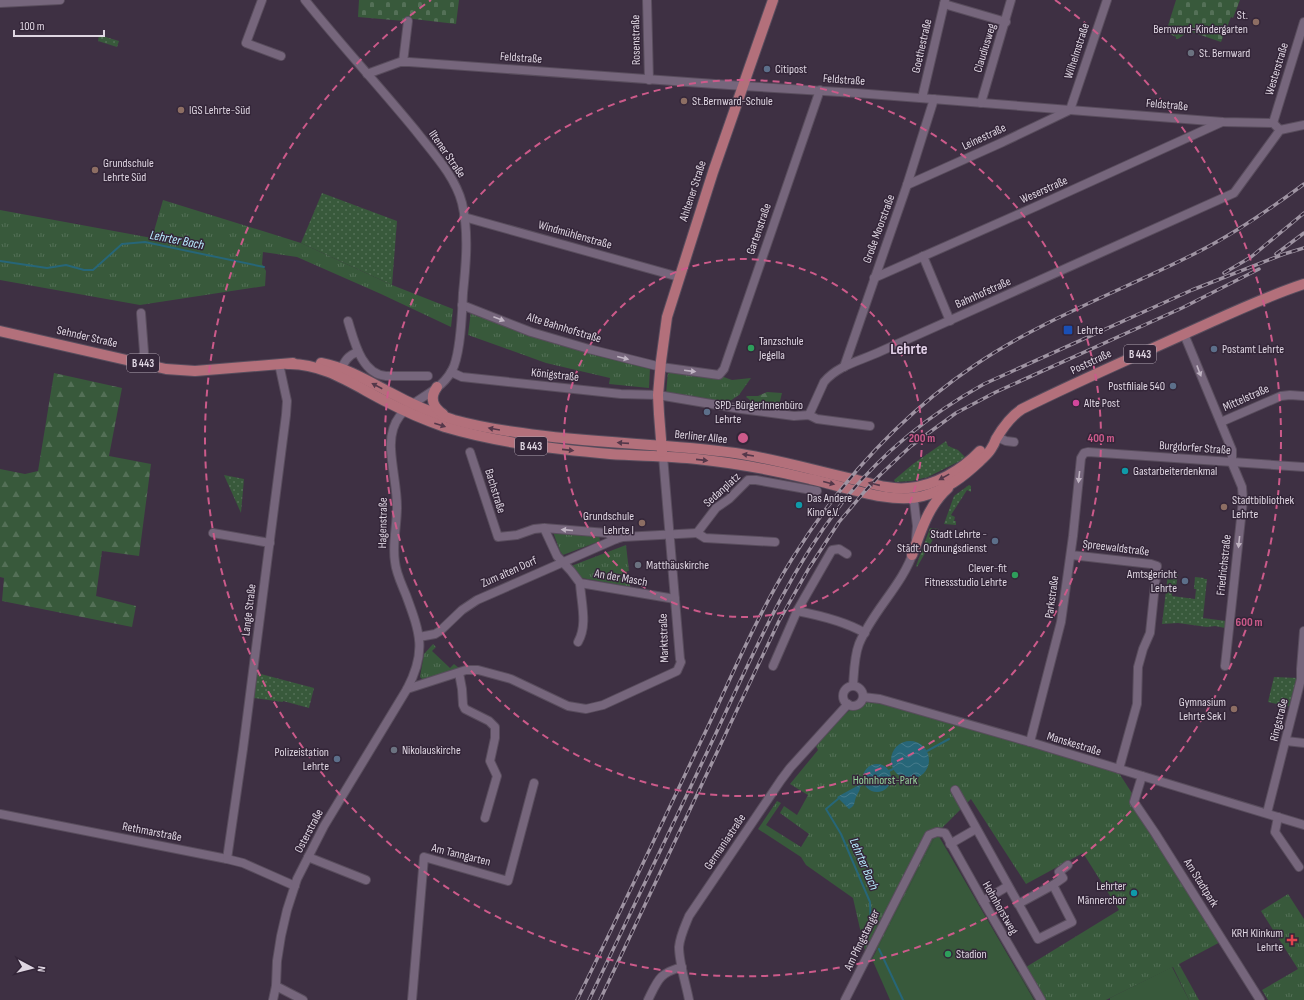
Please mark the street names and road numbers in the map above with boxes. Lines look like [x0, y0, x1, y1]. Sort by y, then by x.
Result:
street label: Rosenstraße [628, 15, 644, 65]
street label: Goethestraße [908, 17, 936, 75]
street label: Claudiusweg [970, 21, 1000, 74]
street label: Wilhelmstraße [1061, 21, 1093, 81]
street label: Westerstraße [1262, 41, 1292, 97]
street label: Feldstraße [499, 49, 543, 67]
street label: Feldstraße [822, 71, 866, 89]
street label: Feldstraße [1145, 96, 1189, 114]
street label: Leinestraße [960, 120, 1009, 154]
street label: Iltener Straße [425, 127, 469, 181]
street label: Ahltener Straße [676, 159, 710, 224]
street label: Weserstraße [1018, 173, 1070, 207]
street label: Große Moorstraße [860, 192, 898, 265]
street label: Gartenstraße [743, 201, 775, 257]
street label: Windmühlenstraße [536, 217, 614, 253]
street label: Bahnhofstraße [953, 274, 1013, 312]
street label: Alte Bahnhofstraße [524, 309, 603, 347]
street label: Sehnder Straße [55, 323, 119, 351]
road number: B 443 [1124, 345, 1156, 363]
street label: Poststraße [1068, 346, 1114, 378]
road number: B 443 [127, 354, 159, 372]
street label: Königstraße [530, 365, 580, 385]
street label: Mittelstraße [1220, 381, 1272, 415]
street label: Berliner Allee [674, 427, 728, 447]
road number: B 443 [515, 437, 547, 455]
street label: Burgdorfer Straße [1159, 438, 1231, 458]
street label: Bachstraße [481, 467, 509, 515]
street label: Sedanplatz [700, 469, 744, 510]
street label: Hagenstraße [375, 497, 391, 549]
street label: Friedrichstraße [1213, 534, 1235, 596]
street label: Spreewaldstraße [1082, 536, 1150, 560]
street label: Zum alten Dorf [479, 553, 540, 591]
street label: An der Masch [592, 566, 649, 590]
street label: Parkstraße [1042, 574, 1062, 619]
street label: Lange Straße [238, 583, 260, 637]
street label: Marktstraße [656, 613, 672, 663]
street label: Ringstraße [1266, 697, 1292, 743]
street label: Manskestraße [1045, 729, 1103, 759]
street label: Osterstraße [291, 806, 327, 856]
street label: Germaniastraße [701, 811, 749, 873]
street label: Rethmarstraße [121, 819, 183, 845]
street label: Am Tanngarten [429, 840, 492, 870]
street label: Am Stadtpark [1180, 855, 1222, 910]
street label: Hohnhorstweg [979, 879, 1021, 937]
street label: Am Pfingstanger [840, 907, 883, 974]

